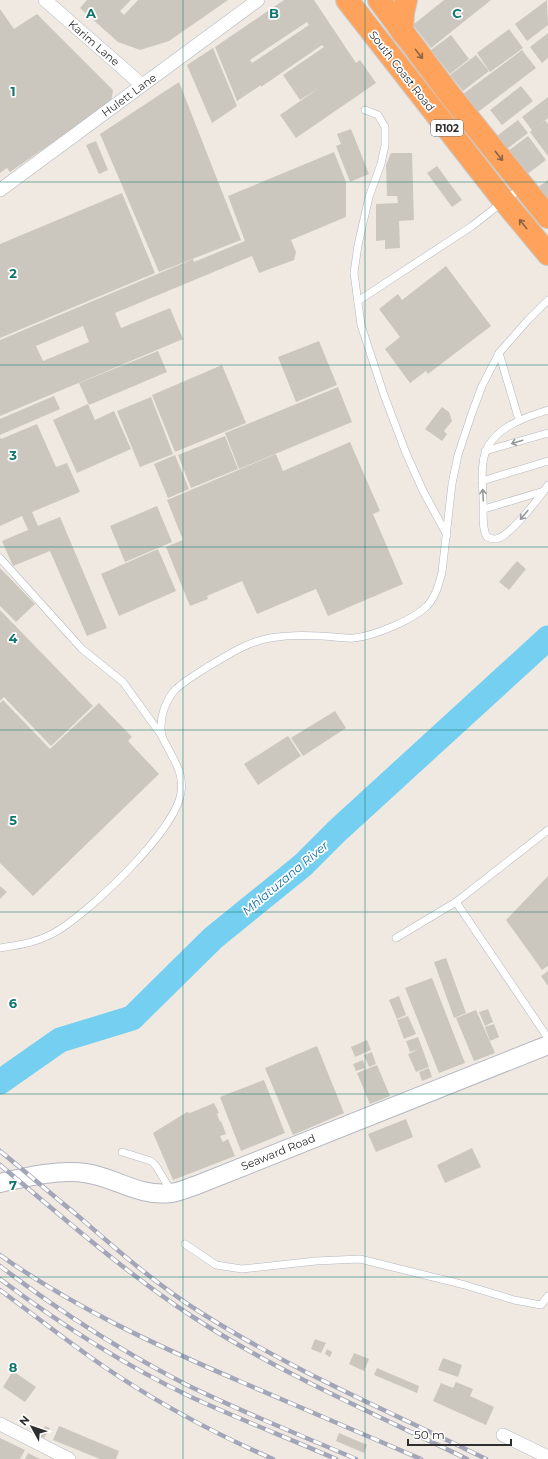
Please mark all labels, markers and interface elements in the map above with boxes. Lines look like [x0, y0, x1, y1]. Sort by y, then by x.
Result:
text: A [85, 5, 97, 21]
text: B [269, 5, 279, 21]
text: C [452, 5, 462, 21]
street label: Karim Lane [66, 17, 123, 69]
street label: South Coast Road [366, 28, 438, 114]
one-way arrow [415, 48, 423, 59]
street label: Hulett Lane [99, 70, 160, 120]
text: 1 [10, 83, 16, 99]
road number: R102 [431, 120, 463, 136]
one-way arrow [495, 151, 504, 161]
one-way arrow [519, 219, 528, 229]
text: 2 [9, 265, 17, 281]
one-way arrow [510, 439, 523, 446]
text: 3 [8, 447, 17, 463]
one-way arrow [479, 489, 487, 502]
one-way arrow [519, 510, 528, 521]
text: 4 [9, 630, 18, 646]
text: 5 [9, 812, 17, 828]
water label: Mhlatuzana River [239, 838, 331, 918]
text: 6 [9, 995, 18, 1011]
street label: Seaward Road [239, 1131, 317, 1173]
text: 7 [9, 1177, 17, 1193]
text: 8 [9, 1359, 18, 1375]
north arrow [12, 1407, 52, 1447]
text: N [16, 1413, 33, 1428]
scale bar [408, 1421, 511, 1447]
text: 50 m [414, 1427, 445, 1442]

